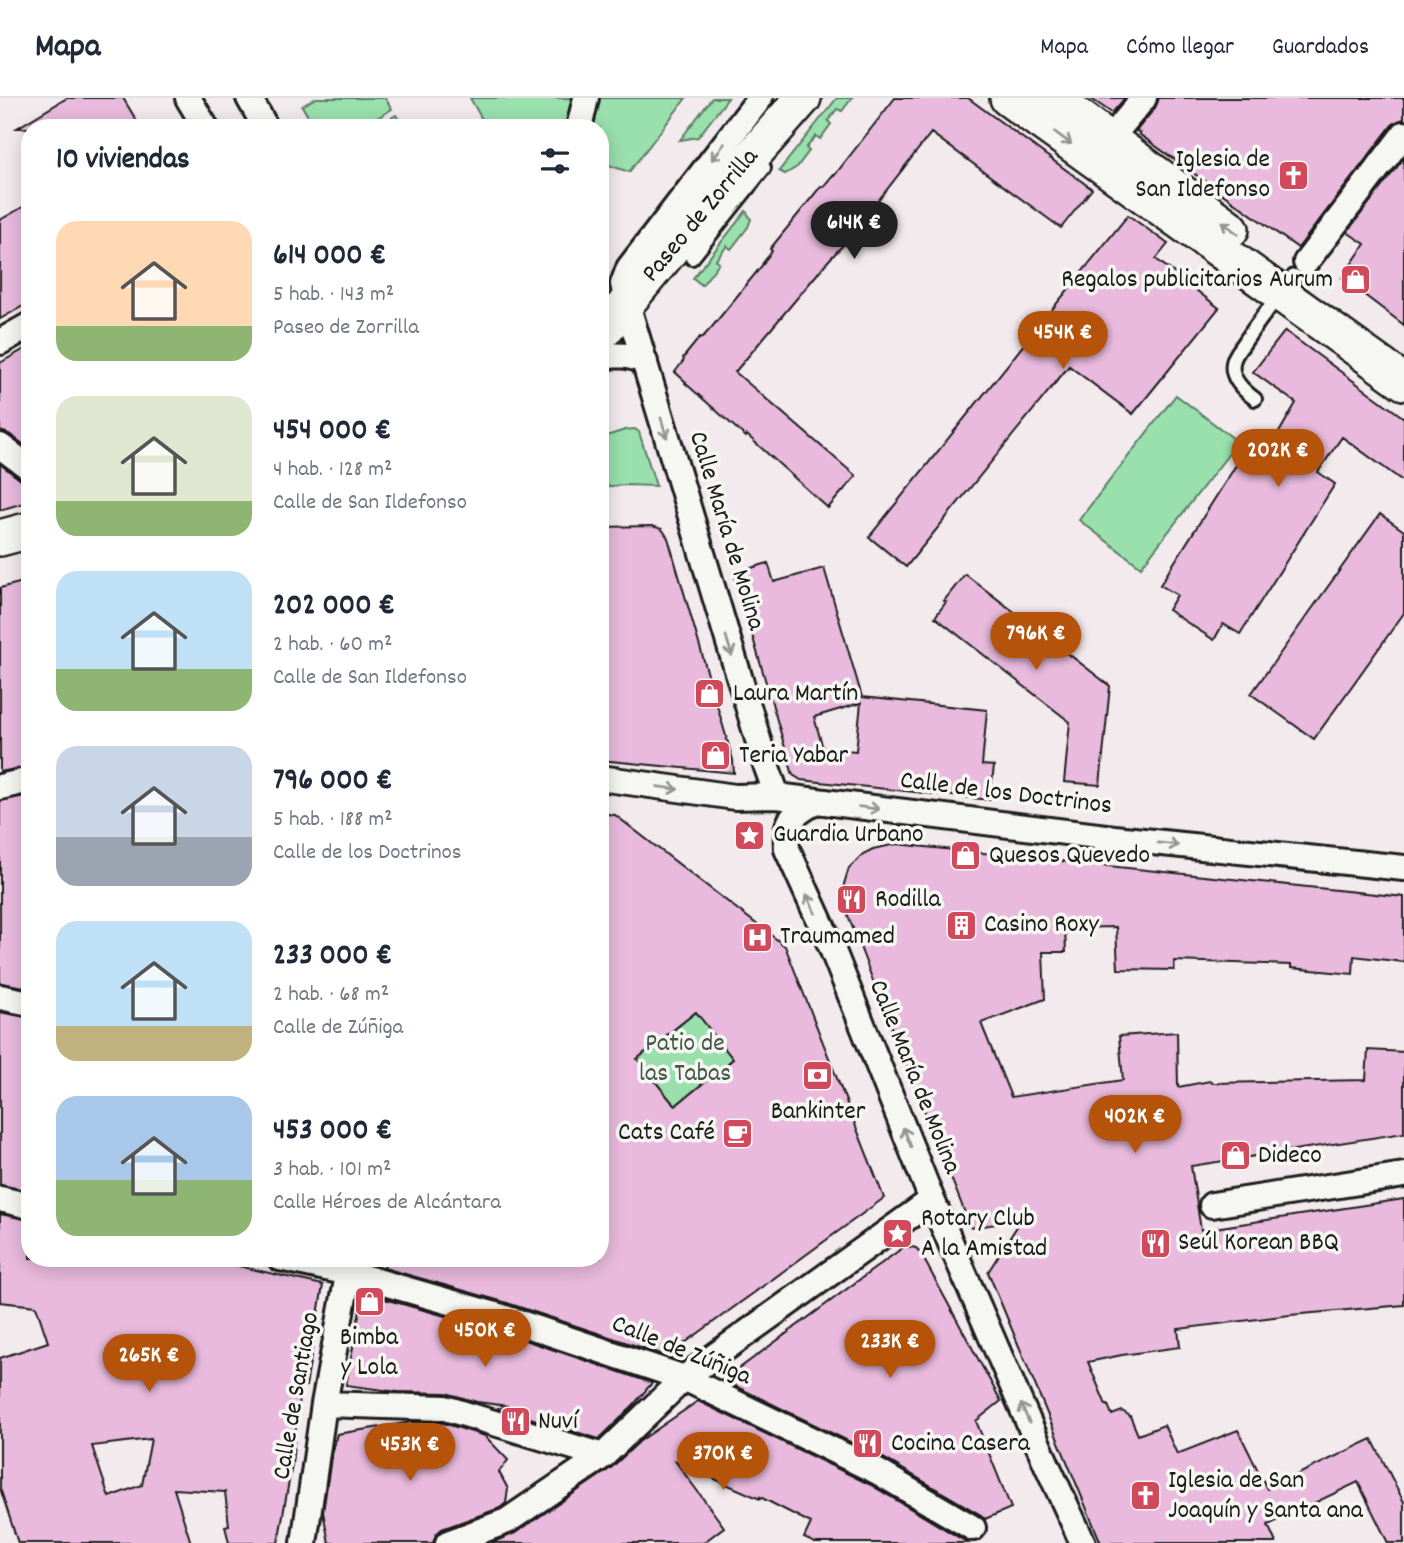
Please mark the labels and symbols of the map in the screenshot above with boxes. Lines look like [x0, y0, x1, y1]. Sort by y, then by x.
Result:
one-way arrow [1053, 131, 1072, 145]
street label: Paseo de Zorrilla [634, 140, 769, 291]
place label: Iglesia de San Ildefonso [1135, 142, 1270, 209]
one-way arrow [711, 143, 726, 161]
church icon: Iglesia de San Ildefonso [1276, 158, 1310, 192]
pin: 614K € [797, 202, 911, 261]
one-way arrow [1221, 221, 1240, 236]
place label: Regalos publicitarios Aurum [1061, 262, 1333, 299]
shop icon: Regalos publicitarios Aurum [1339, 263, 1373, 297]
pin: 454K € [1006, 312, 1120, 371]
one-way arrow [659, 417, 672, 439]
street label: Calle María de Molina [678, 427, 774, 636]
pin: 202K € [1221, 430, 1335, 489]
pin: 796K € [979, 612, 1093, 672]
one-way arrow [724, 634, 737, 656]
place label: Laura Martín [733, 676, 858, 713]
shop icon: Laura Martín [693, 677, 727, 711]
place label: Teria Yabar [739, 738, 849, 775]
shop icon: Teria Yabar [699, 739, 733, 773]
street label: Calle de los Doctrinos [898, 763, 1114, 825]
one-way arrow [656, 781, 679, 794]
one-way arrow [857, 801, 880, 814]
place label: Guardia Urbano [773, 817, 924, 854]
place icon: Guardia Urbano [733, 818, 767, 852]
one-way arrow [1156, 837, 1179, 850]
place label: Quesos Quevedo [989, 838, 1150, 875]
shop icon: Quesos Quevedo [949, 839, 983, 873]
place label: Rodilla [875, 882, 942, 919]
restaurant icon: Rodilla [835, 883, 869, 917]
one-way arrow [804, 893, 817, 915]
place label: Casino Roxy [984, 907, 1099, 944]
building icon: Casino Roxy [944, 908, 978, 942]
place label: Traumamed [780, 919, 895, 956]
hospital icon: Traumamed [740, 920, 774, 954]
street label: Calle María de Molina [858, 974, 970, 1180]
park label: Patio de las Tabas [639, 1026, 731, 1093]
bank icon: Bankinter [801, 1059, 835, 1093]
place label: Bankinter [771, 1094, 866, 1131]
pin: 402K € [1078, 1096, 1192, 1155]
place label: Cats Café [618, 1115, 715, 1152]
cafe icon: Cats Café [721, 1116, 755, 1150]
one-way arrow [899, 1127, 912, 1148]
place label: Dideco [1258, 1138, 1322, 1175]
shop icon: Dideco [1218, 1139, 1252, 1173]
place label: Rotary Club A la Amistad [921, 1201, 1047, 1268]
place icon: Rotary Club A la Amistad [881, 1217, 915, 1251]
place label: Seúl Korean BBQ [1178, 1225, 1339, 1262]
restaurant icon: Seúl Korean BBQ [1138, 1226, 1172, 1260]
shop icon: Bimba y Lola [352, 1285, 386, 1319]
street label: Calle de Zúñiga [606, 1306, 757, 1396]
street label: Calle de Santiago [264, 1309, 330, 1483]
pin: 450K € [428, 1310, 542, 1369]
place label: Bimba y Lola [340, 1320, 399, 1387]
pin: 233K € [833, 1320, 947, 1380]
pin: 265K € [92, 1334, 206, 1394]
one-way arrow [1018, 1403, 1031, 1424]
place label: Nuví [538, 1404, 580, 1441]
restaurant icon: Nuví [498, 1405, 532, 1439]
pin: 453K € [353, 1424, 467, 1483]
place label: Cocina Casera [891, 1426, 1031, 1463]
restaurant icon: Cocina Casera [851, 1427, 885, 1461]
pin: 370K € [666, 1432, 780, 1492]
place label: Iglesia de San Joaquín y Santa ana [1168, 1463, 1364, 1530]
church icon: Iglesia de San Joaquín y Santa ana [1128, 1479, 1162, 1513]

